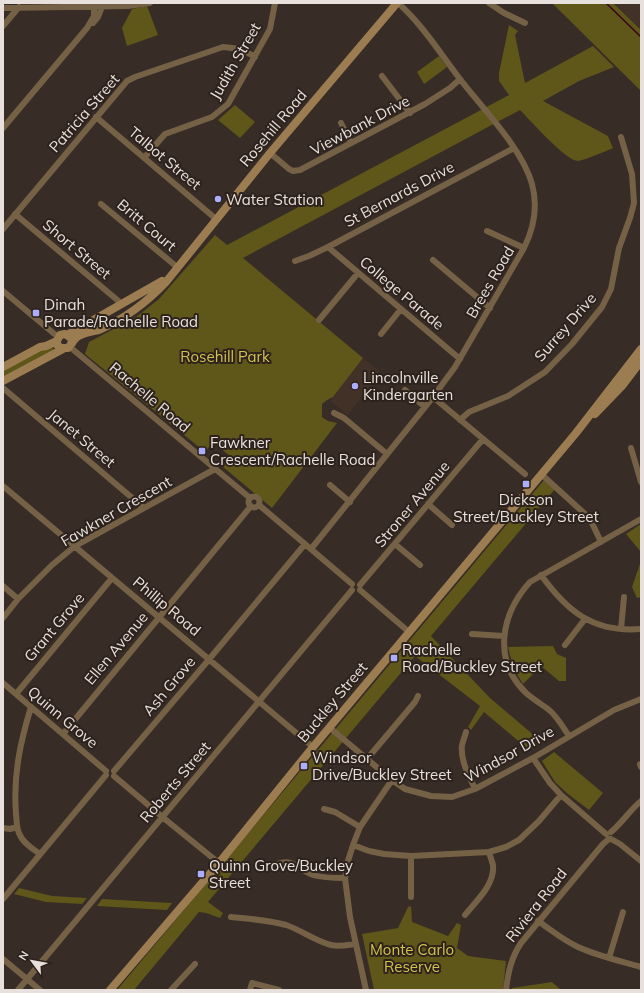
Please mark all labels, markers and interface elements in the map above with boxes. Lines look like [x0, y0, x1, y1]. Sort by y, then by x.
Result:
street label: Judith Street [205, 19, 265, 103]
street label: Patricia Street [45, 70, 123, 156]
street label: Rosehill Road [235, 86, 311, 170]
street label: Viewbank Drive [307, 91, 413, 159]
street label: Talbot Street [125, 122, 205, 194]
street label: St Bernards Drive [341, 157, 457, 231]
place label: Water Station [226, 190, 323, 209]
marker: Water Station [213, 194, 223, 204]
street label: Britt Court [114, 195, 180, 255]
street label: Short Street [39, 215, 115, 283]
street label: Brees Road [462, 243, 518, 321]
street label: College Parade [356, 252, 448, 334]
street label: Surrey Drive [530, 289, 600, 365]
place label: Dinah Parade/Rachelle Road [44, 295, 198, 331]
marker: Dinah Parade/Rachelle Road [31, 308, 41, 318]
park label: Rosehill Park [180, 347, 270, 366]
street label: Rachelle Road [106, 358, 194, 436]
place label: Lincolnville Kindergarten [363, 368, 453, 404]
marker: Lincolnville Kindergarten [350, 381, 360, 391]
street label: Janet Street [45, 405, 119, 471]
place label: Fawkner Crescent/Rachelle Road [210, 433, 375, 469]
marker: Fawkner Crescent/Rachelle Road [197, 446, 207, 456]
street label: Stroner Avenue [370, 457, 454, 551]
street label: Fawkner Crescent [57, 472, 175, 550]
marker: Dickson Street/Buckley Street [521, 479, 531, 489]
place label: Dickson Street/Buckley Street [453, 490, 599, 526]
street label: Phillip Road [129, 572, 205, 640]
street label: Grant Grove [20, 589, 88, 665]
street label: Ellen Avenue [80, 608, 152, 688]
place label: Rachelle Road/Buckley Street [402, 640, 542, 676]
street label: Ash Grove [139, 652, 199, 720]
marker: Rachelle Road/Buckley Street [389, 653, 399, 663]
street label: Buckley Street [293, 658, 371, 746]
street label: Quinn Grove [24, 682, 102, 752]
street label: Windsor Drive [461, 722, 557, 786]
street label: Roberts Street [136, 738, 214, 826]
place label: Windsor Drive/Buckley Street [312, 748, 452, 784]
marker: Windsor Drive/Buckley Street [299, 761, 309, 771]
place label: Quinn Grove/Buckley Street [209, 856, 353, 892]
street label: Riviera Road [501, 864, 571, 946]
marker: Quinn Grove/Buckley Street [196, 869, 206, 879]
park label: Monte Carlo Reserve [370, 940, 454, 976]
north arrow [12, 941, 52, 981]
text: N [15, 948, 32, 963]

